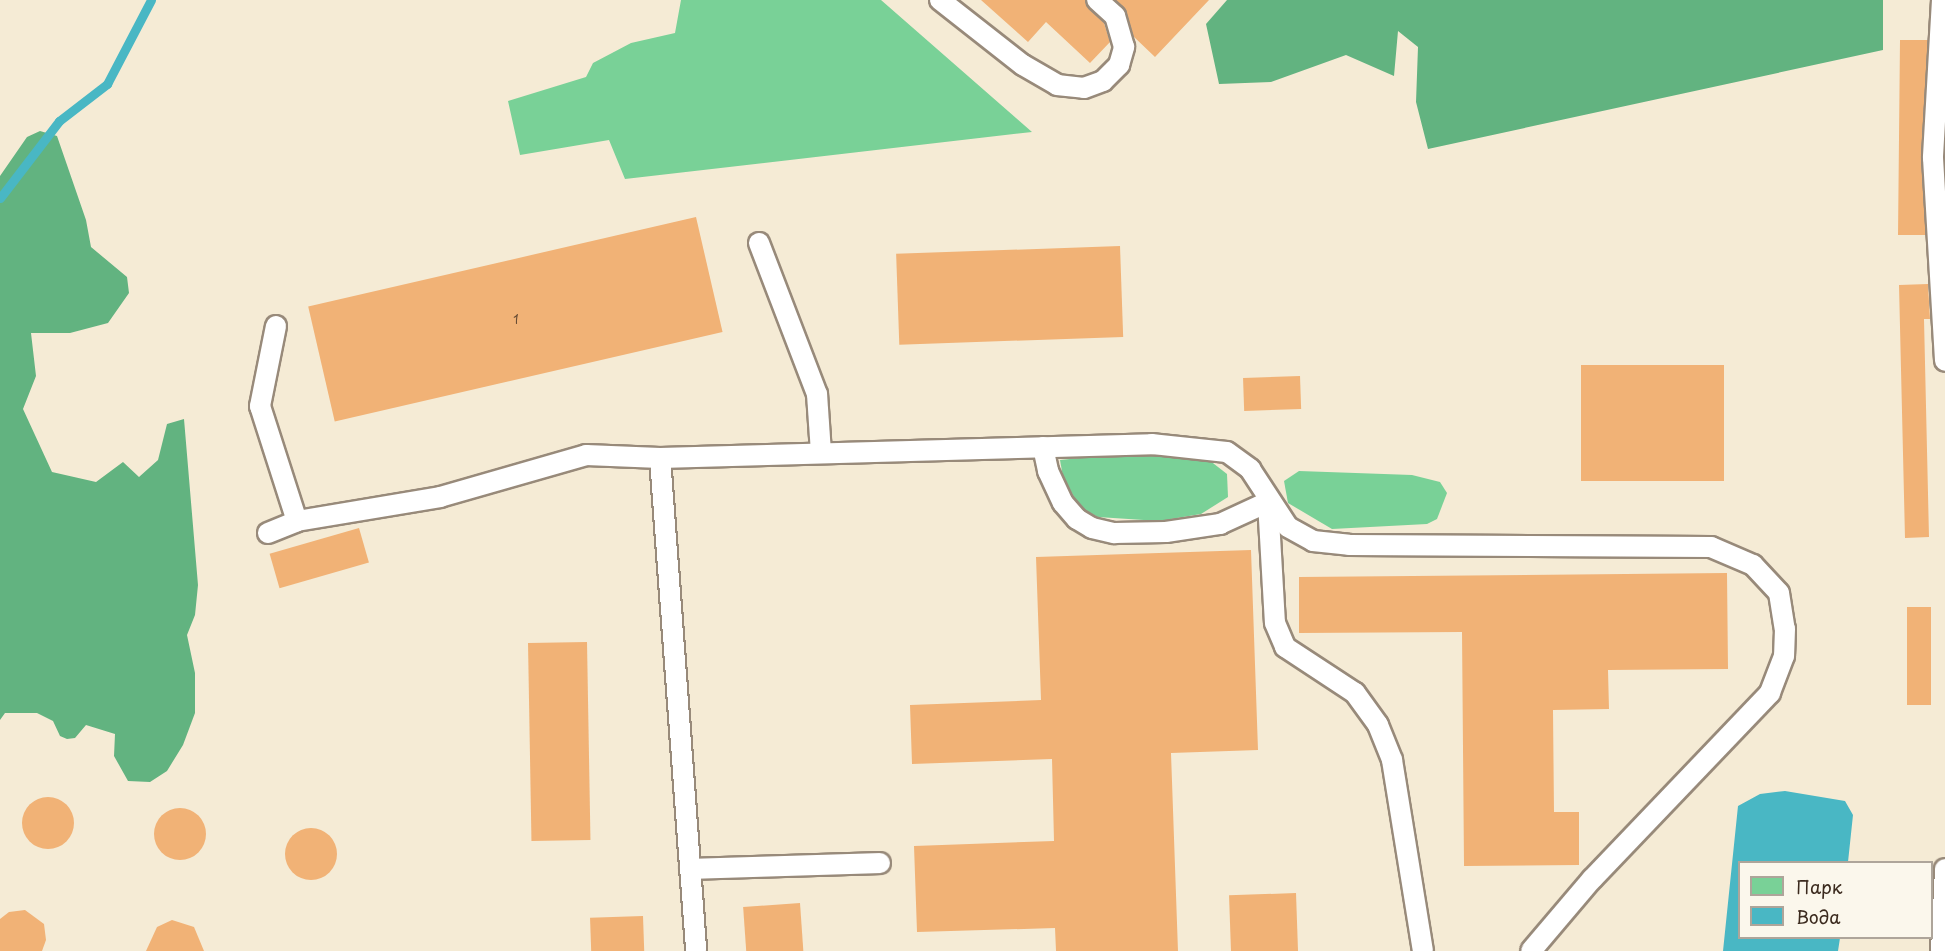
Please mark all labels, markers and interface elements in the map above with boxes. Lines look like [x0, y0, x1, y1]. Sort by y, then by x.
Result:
house number: 1 [513, 313, 519, 327]
legend [1738, 861, 1933, 939]
text: Парк [1796, 873, 1842, 900]
text: Вода [1796, 903, 1841, 930]

